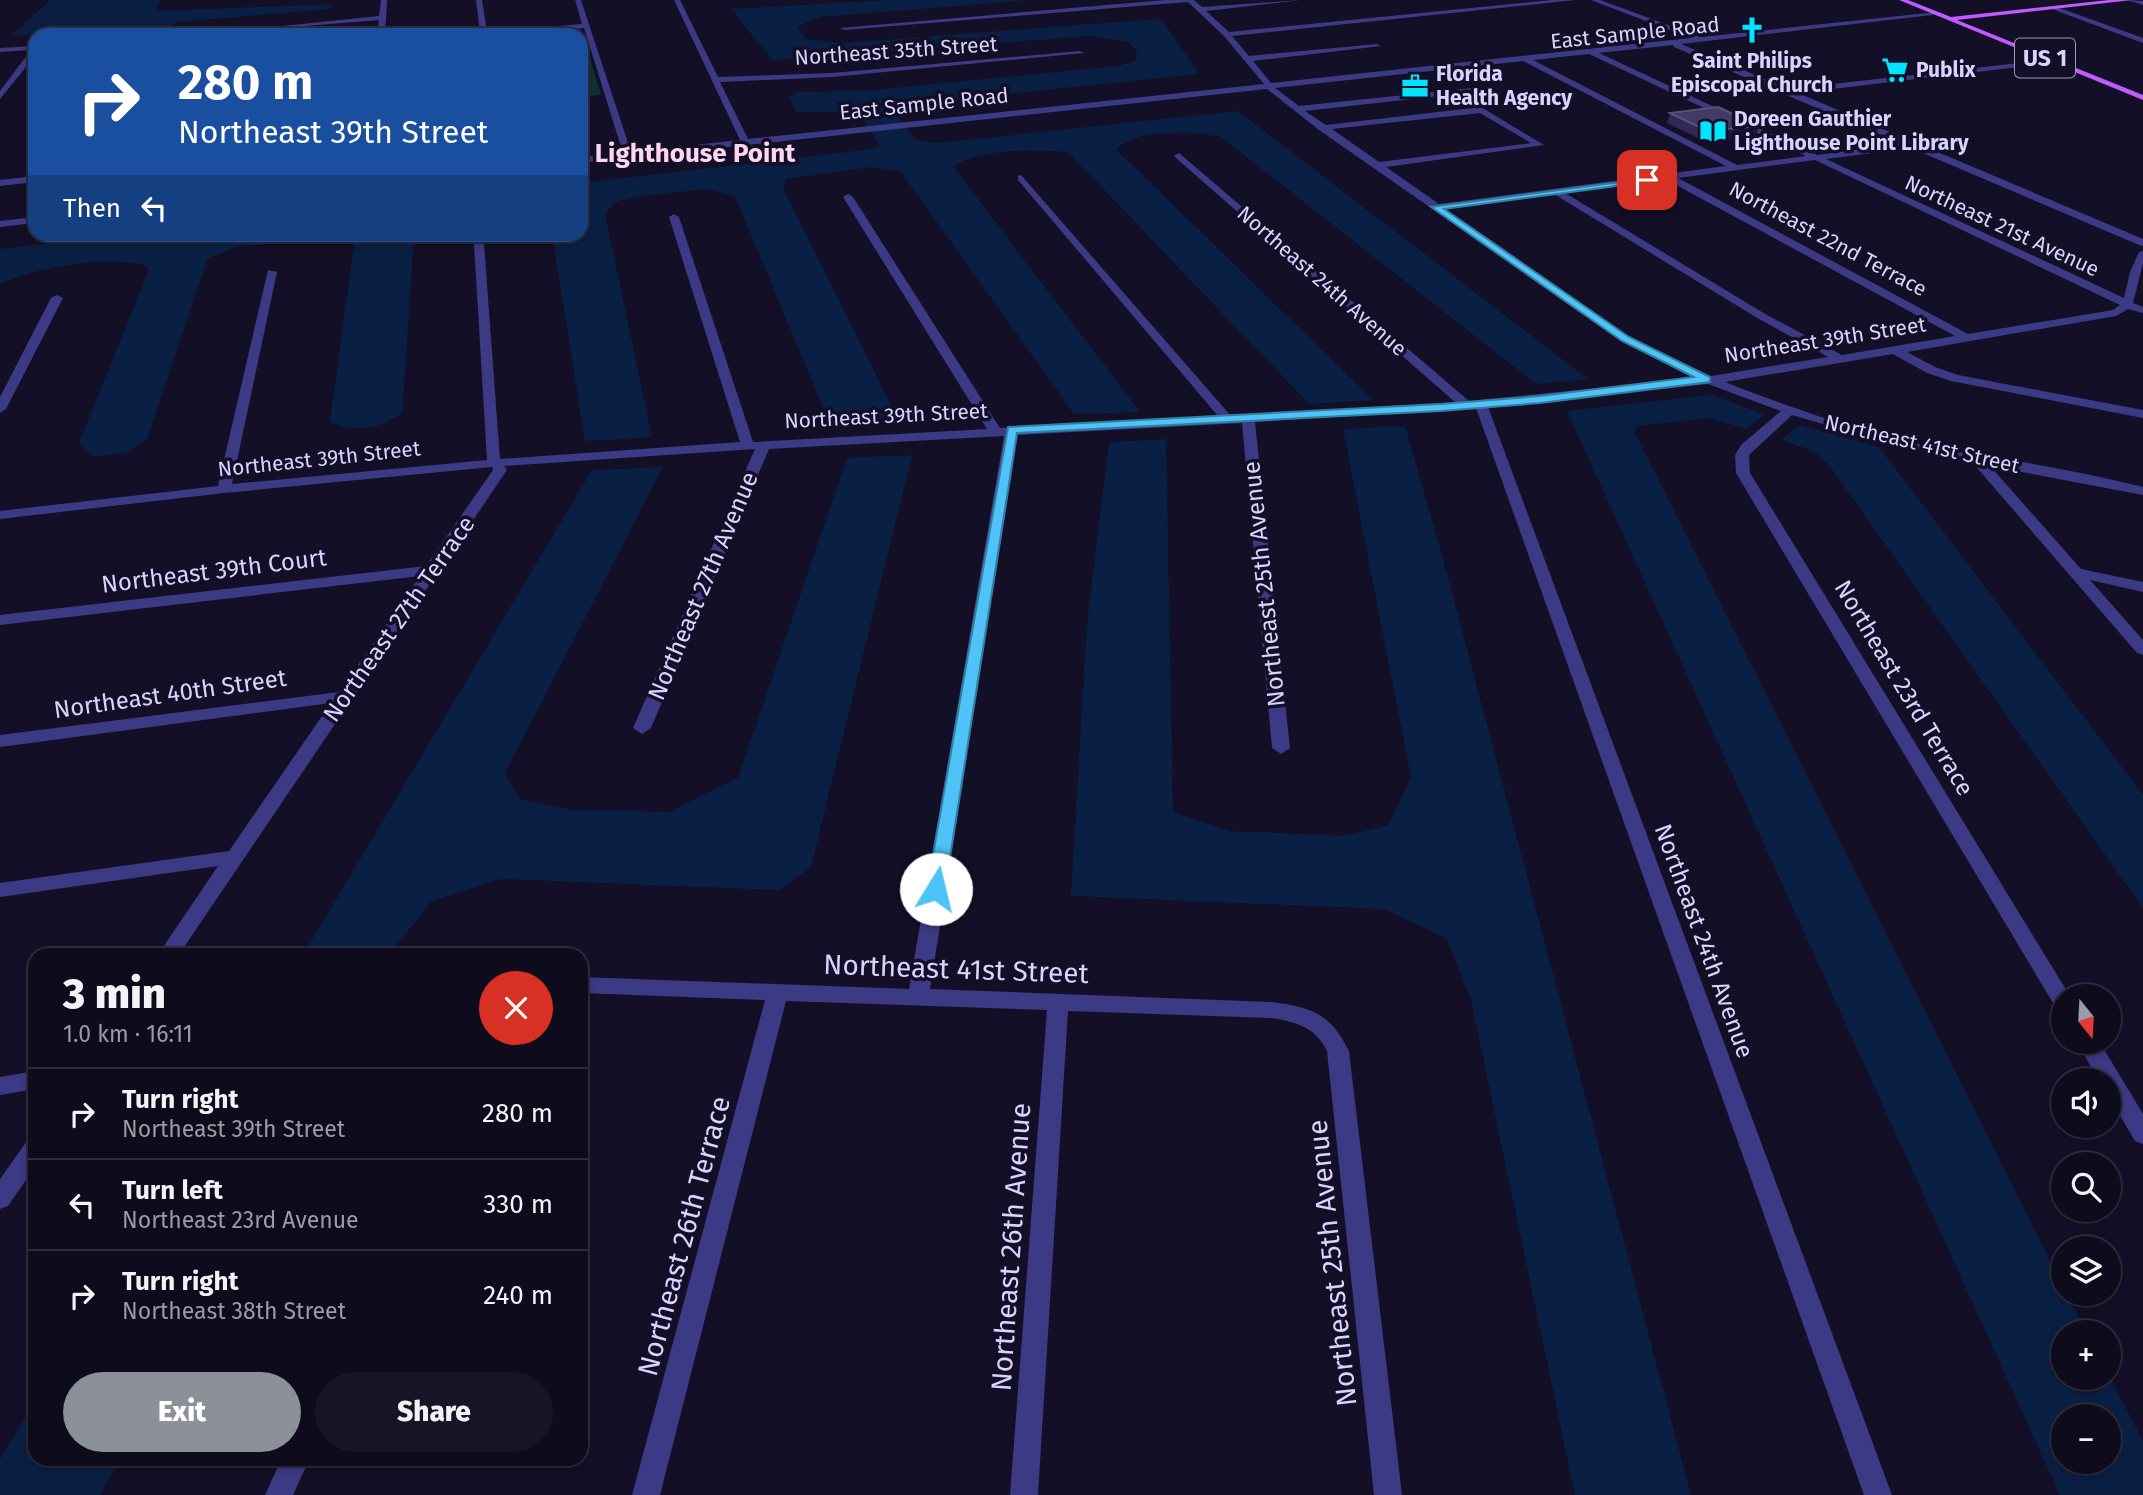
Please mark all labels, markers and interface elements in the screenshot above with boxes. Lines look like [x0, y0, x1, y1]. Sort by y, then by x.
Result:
street label: East Sample Road [1549, 11, 1721, 55]
church icon: Saint Philips Episcopal Church [1737, 15, 1767, 45]
street label: Northeast 35th Street [794, 31, 999, 71]
road number: US 1 [2015, 39, 2075, 78]
place label: Saint Philips Episcopal Church [1671, 48, 1833, 98]
text: 280 m [178, 53, 314, 112]
supermarket icon: Publix [1880, 55, 1910, 85]
icon: right [63, 56, 154, 147]
place label: Publix [1916, 57, 1976, 83]
place label: Florida Health Agency [1436, 61, 1572, 111]
office icon: Florida Health Agency [1400, 71, 1430, 101]
street label: East Sample Road [838, 82, 1010, 126]
place label: Doreen Gauthier Lighthouse Point Library [1734, 106, 1969, 156]
text: Northeast 39th Street [178, 113, 488, 151]
library icon: Doreen Gauthier Lighthouse Point Library [1698, 116, 1728, 146]
district label: Lighthouse Point [595, 138, 796, 169]
pin [1617, 150, 1677, 210]
icon: arrive [1628, 161, 1666, 199]
street label: Northeast 21st Avenue [1901, 169, 2103, 283]
street label: Northeast 22nd Terrace [1725, 176, 1931, 302]
icon: left [135, 189, 173, 227]
text: Then [63, 193, 121, 224]
street label: Northeast 24th Avenue [1232, 200, 1412, 362]
street label: Northeast 39th Street [1722, 311, 1928, 369]
street label: Northeast 39th Street [784, 398, 989, 434]
street label: Northeast 41st Street [1822, 409, 2022, 479]
street label: Northeast 39th Street [216, 435, 422, 483]
street label: Northeast 25th Avenue [1237, 460, 1291, 708]
street label: Northeast 27th Avenue [642, 468, 764, 704]
street label: Northeast 27th Terrace [317, 511, 481, 727]
street label: Northeast 39th Court [100, 543, 328, 599]
street label: Northeast 23rd Terrace [1829, 575, 1979, 801]
street label: Northeast 40th Street [52, 664, 288, 724]
street label: Northeast 24th Avenue [1649, 820, 1759, 1062]
position arrow [899, 852, 973, 926]
street label: Northeast 41st Street [823, 948, 1090, 990]
text: 3 min [63, 969, 166, 1019]
button: close [479, 971, 553, 1045]
north arrow [2051, 984, 2121, 1054]
map controls [2051, 984, 2121, 1474]
text: 1.0 km · 16:11 [63, 1020, 193, 1048]
button: sound [2051, 1068, 2121, 1138]
text: Turn right [122, 1084, 239, 1115]
street label: Northeast 26th Terrace [631, 1093, 737, 1379]
icon: right [63, 1095, 101, 1133]
text: 280 m [482, 1098, 553, 1129]
street label: Northeast 26th Avenue [984, 1102, 1038, 1392]
text: Northeast 39th Street [122, 1115, 345, 1143]
street label: Northeast 25th Avenue [1301, 1118, 1363, 1408]
button: search [2051, 1152, 2121, 1222]
text: Turn left [122, 1175, 223, 1206]
icon: left [63, 1186, 101, 1224]
text: 330 m [483, 1189, 553, 1220]
text: Northeast 23rd Avenue [122, 1206, 359, 1234]
button: layers [2051, 1236, 2121, 1306]
text: Turn right [122, 1266, 239, 1297]
icon: right [63, 1277, 101, 1315]
text: 240 m [483, 1280, 553, 1311]
text: Northeast 38th Street [122, 1297, 346, 1325]
button: + [2051, 1320, 2121, 1390]
button: Exit [63, 1372, 301, 1452]
button: Share [315, 1372, 553, 1452]
button: − [2051, 1404, 2121, 1474]

